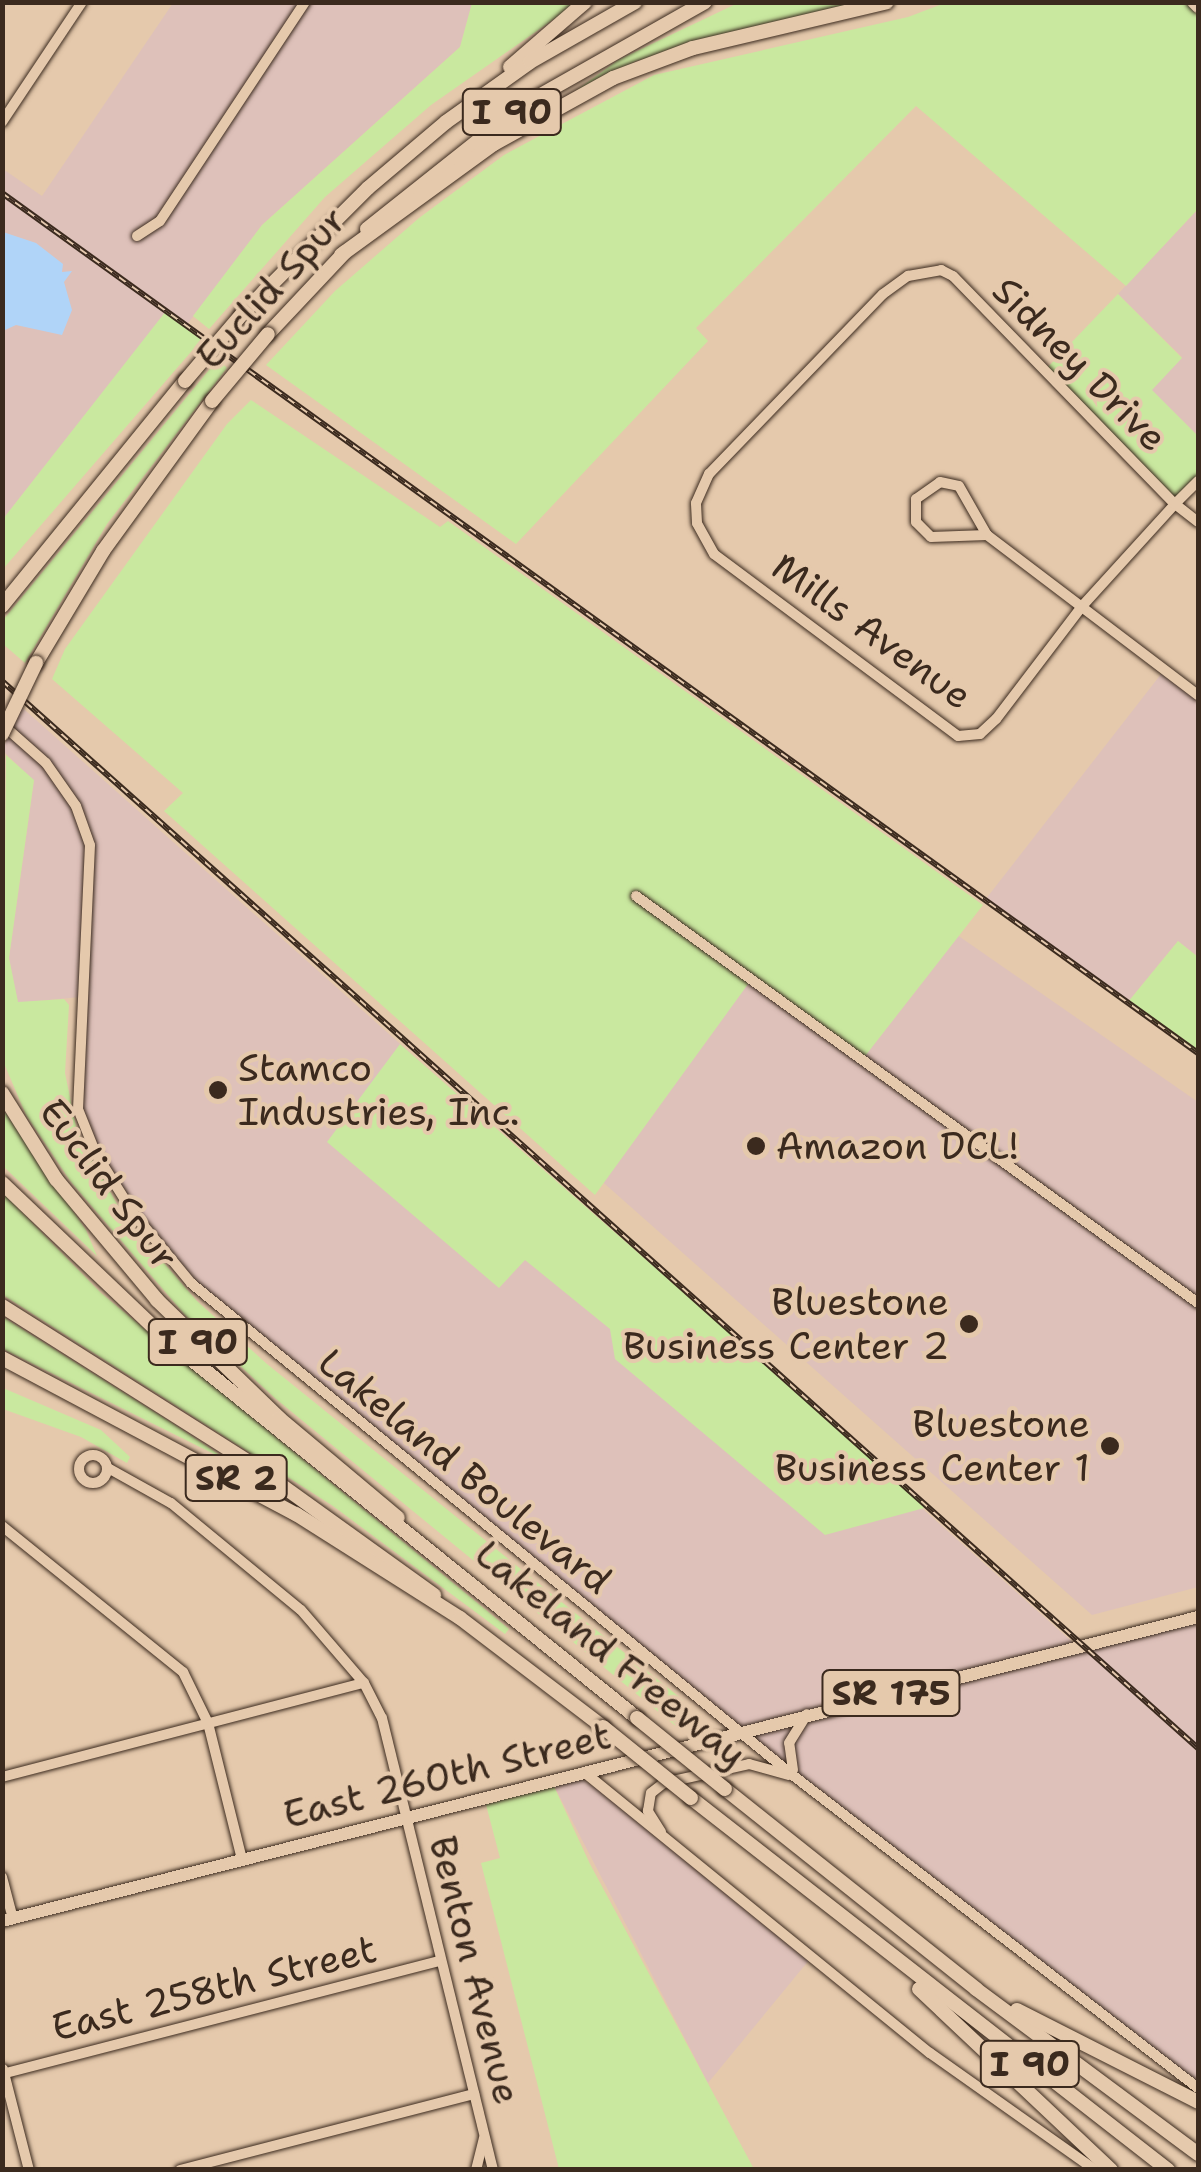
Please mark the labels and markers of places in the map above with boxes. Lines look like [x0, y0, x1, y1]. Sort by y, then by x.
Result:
place label: Stamco Industries, Inc. [238, 1045, 520, 1134]
marker: Stamco Industries, Inc. [207, 1079, 229, 1101]
place label: Amazon DCL! [776, 1123, 1019, 1169]
marker: Amazon DCL! [745, 1135, 767, 1157]
place label: Bluestone Business Center 2 [623, 1279, 949, 1368]
marker: Bluestone Business Center 2 [958, 1313, 980, 1335]
place label: Bluestone Business Center 1 [775, 1401, 1090, 1490]
marker: Bluestone Business Center 1 [1099, 1435, 1121, 1457]

